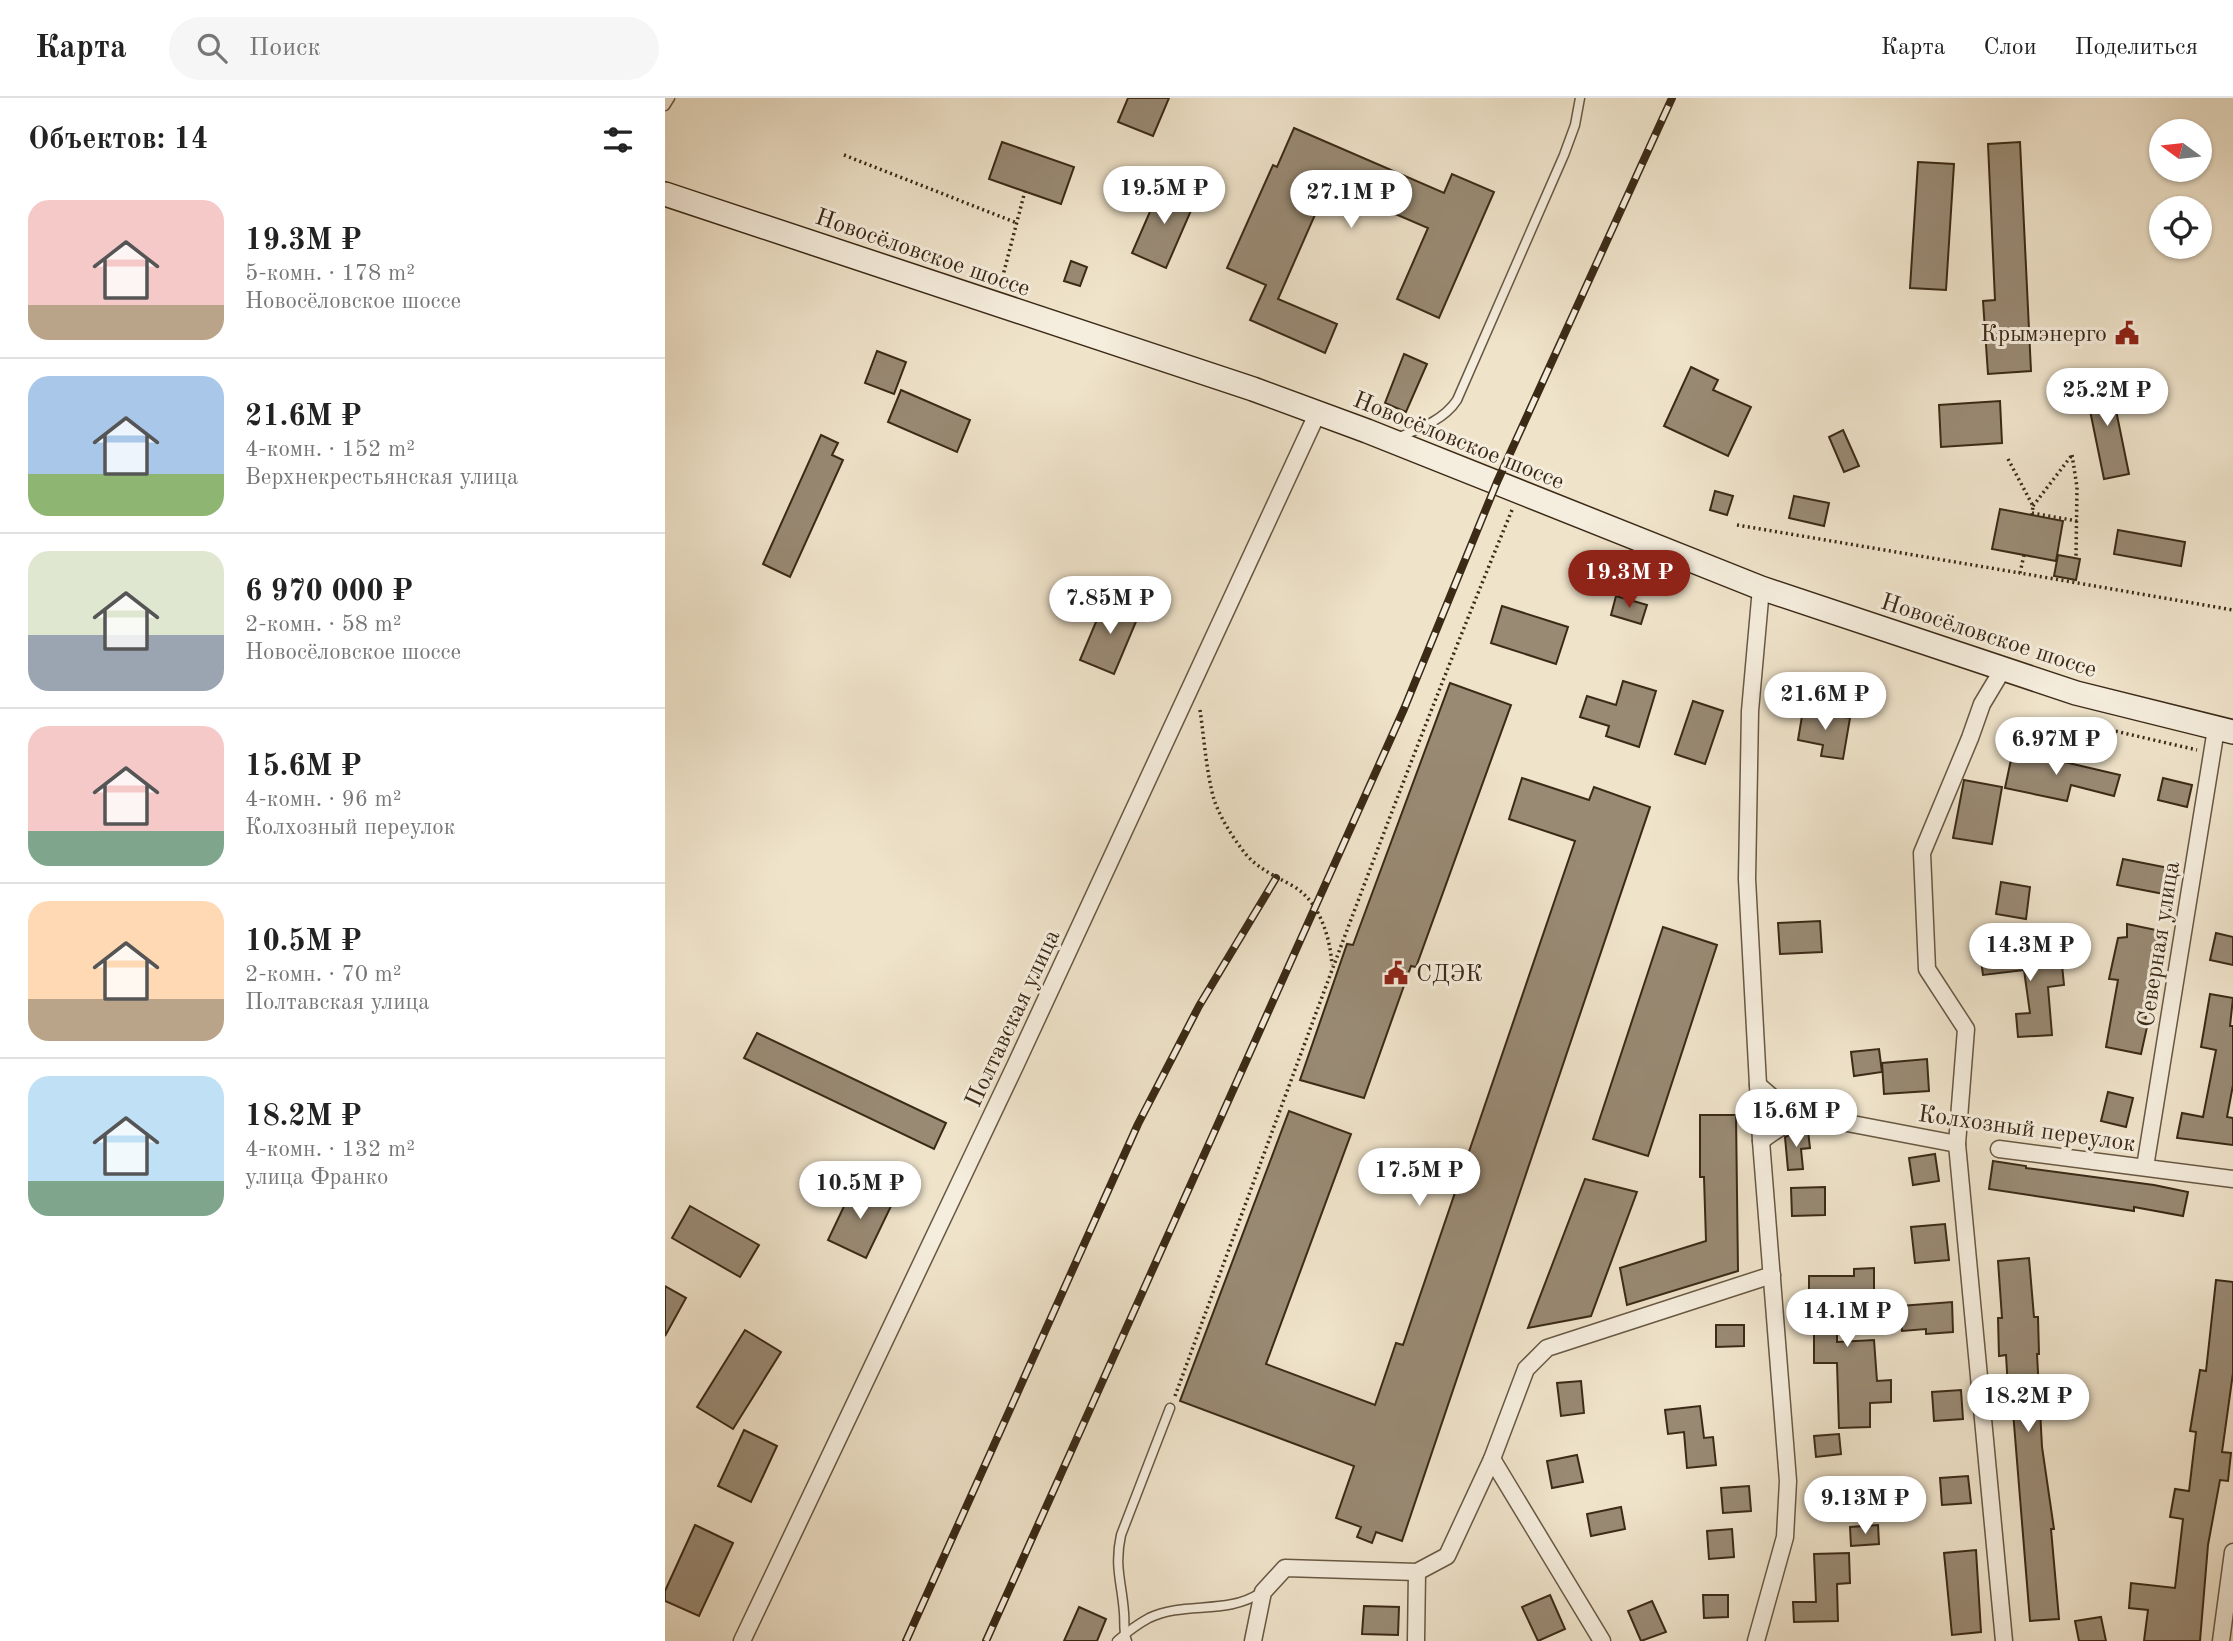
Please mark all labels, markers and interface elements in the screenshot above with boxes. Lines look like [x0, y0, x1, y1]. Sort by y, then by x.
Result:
search box [169, 17, 659, 80]
icon: search [193, 29, 231, 67]
text: Карта [35, 32, 127, 65]
text: Поиск [249, 35, 321, 61]
text: Карта [1881, 36, 1946, 60]
text: Слои [1984, 36, 2037, 60]
text: Поделиться [2075, 36, 2198, 60]
north arrow [2149, 119, 2212, 182]
map controls [2149, 119, 2212, 259]
icon: filters [599, 121, 637, 159]
text: Объектов: 14 [28, 125, 208, 155]
pin: 19.5M ₽ [1099, 166, 1229, 226]
pin: 27.1M ₽ [1286, 170, 1416, 230]
text: 19.5M ₽ [1119, 177, 1209, 200]
text: 27.1M ₽ [1306, 181, 1396, 204]
button: locate [2149, 196, 2212, 259]
street label: Новосёловское шоссе [812, 206, 1033, 302]
text: 19.3M ₽ [245, 226, 362, 256]
icon: home [84, 228, 168, 312]
text: 5-комн. · 178 m² [245, 262, 415, 285]
text: Новосёловское шоссе [245, 290, 461, 313]
public building icon: Крымэнерго [2113, 319, 2141, 347]
place label: Крымэнерго [1980, 323, 2107, 347]
pin: 25.2M ₽ [2042, 368, 2172, 428]
text: 25.2M ₽ [2062, 379, 2152, 402]
street label: Новосёловское шоссе [1349, 388, 1567, 495]
text: 21.6M ₽ [245, 402, 362, 432]
icon: home [84, 404, 168, 488]
text: 4-комн. · 152 m² [245, 438, 415, 461]
text: Верхнекрестьянская улица [245, 466, 518, 489]
pin: 19.3M ₽ [1564, 550, 1694, 610]
text: 19.3M ₽ [1584, 561, 1674, 584]
pin: 7.85M ₽ [1045, 576, 1175, 636]
text: 6 970 000 ₽ [245, 577, 413, 607]
icon: home [84, 579, 168, 663]
text: 7.85M ₽ [1065, 587, 1155, 610]
street label: Новосёловское шоссе [1877, 591, 2099, 683]
text: 2-комн. · 58 m² [245, 613, 402, 636]
text: Новосёловское шоссе [245, 641, 461, 664]
pin: 21.6M ₽ [1760, 672, 1890, 732]
text: 21.6M ₽ [1780, 683, 1870, 706]
pin: 6.97M ₽ [1991, 718, 2121, 777]
text: 6.97M ₽ [2011, 728, 2101, 751]
text: 15.6M ₽ [245, 752, 362, 782]
icon: home [84, 754, 168, 838]
text: 4-комн. · 96 m² [245, 788, 402, 811]
text: Колхозный переулок [245, 816, 455, 839]
street label: Северная улица [2135, 859, 2185, 1029]
pin: 14.3M ₽ [1965, 924, 2095, 983]
street label: Полтавская улица [962, 926, 1065, 1111]
text: 10.5M ₽ [245, 927, 362, 957]
icon: home [84, 929, 168, 1013]
text: 14.3M ₽ [1985, 934, 2075, 957]
public building icon: СДЭК [1382, 959, 1410, 987]
text: 2-комн. · 70 m² [245, 963, 402, 986]
place label: СДЭК [1416, 963, 1483, 987]
text: Полтавская улица [245, 991, 430, 1014]
pin: 15.6M ₽ [1731, 1090, 1861, 1149]
text: 15.6M ₽ [1751, 1100, 1841, 1123]
text: 18.2M ₽ [245, 1102, 362, 1132]
street label: Колхозный переулок [1916, 1103, 2137, 1157]
icon: home [84, 1104, 168, 1188]
text: 4-комн. · 132 m² [245, 1138, 415, 1161]
pin: 17.5M ₽ [1354, 1148, 1484, 1208]
text: 17.5M ₽ [1374, 1159, 1464, 1182]
pin: 10.5M ₽ [795, 1162, 925, 1221]
text: улица Франко [245, 1166, 388, 1189]
text: 10.5M ₽ [815, 1172, 905, 1195]
pin: 14.1M ₽ [1782, 1290, 1912, 1349]
text: 14.1M ₽ [1802, 1300, 1892, 1323]
pin: 18.2M ₽ [1963, 1374, 2093, 1434]
text: 18.2M ₽ [1983, 1385, 2073, 1408]
pin: 9.13M ₽ [1800, 1476, 1930, 1536]
text: 9.13M ₽ [1820, 1487, 1910, 1510]

